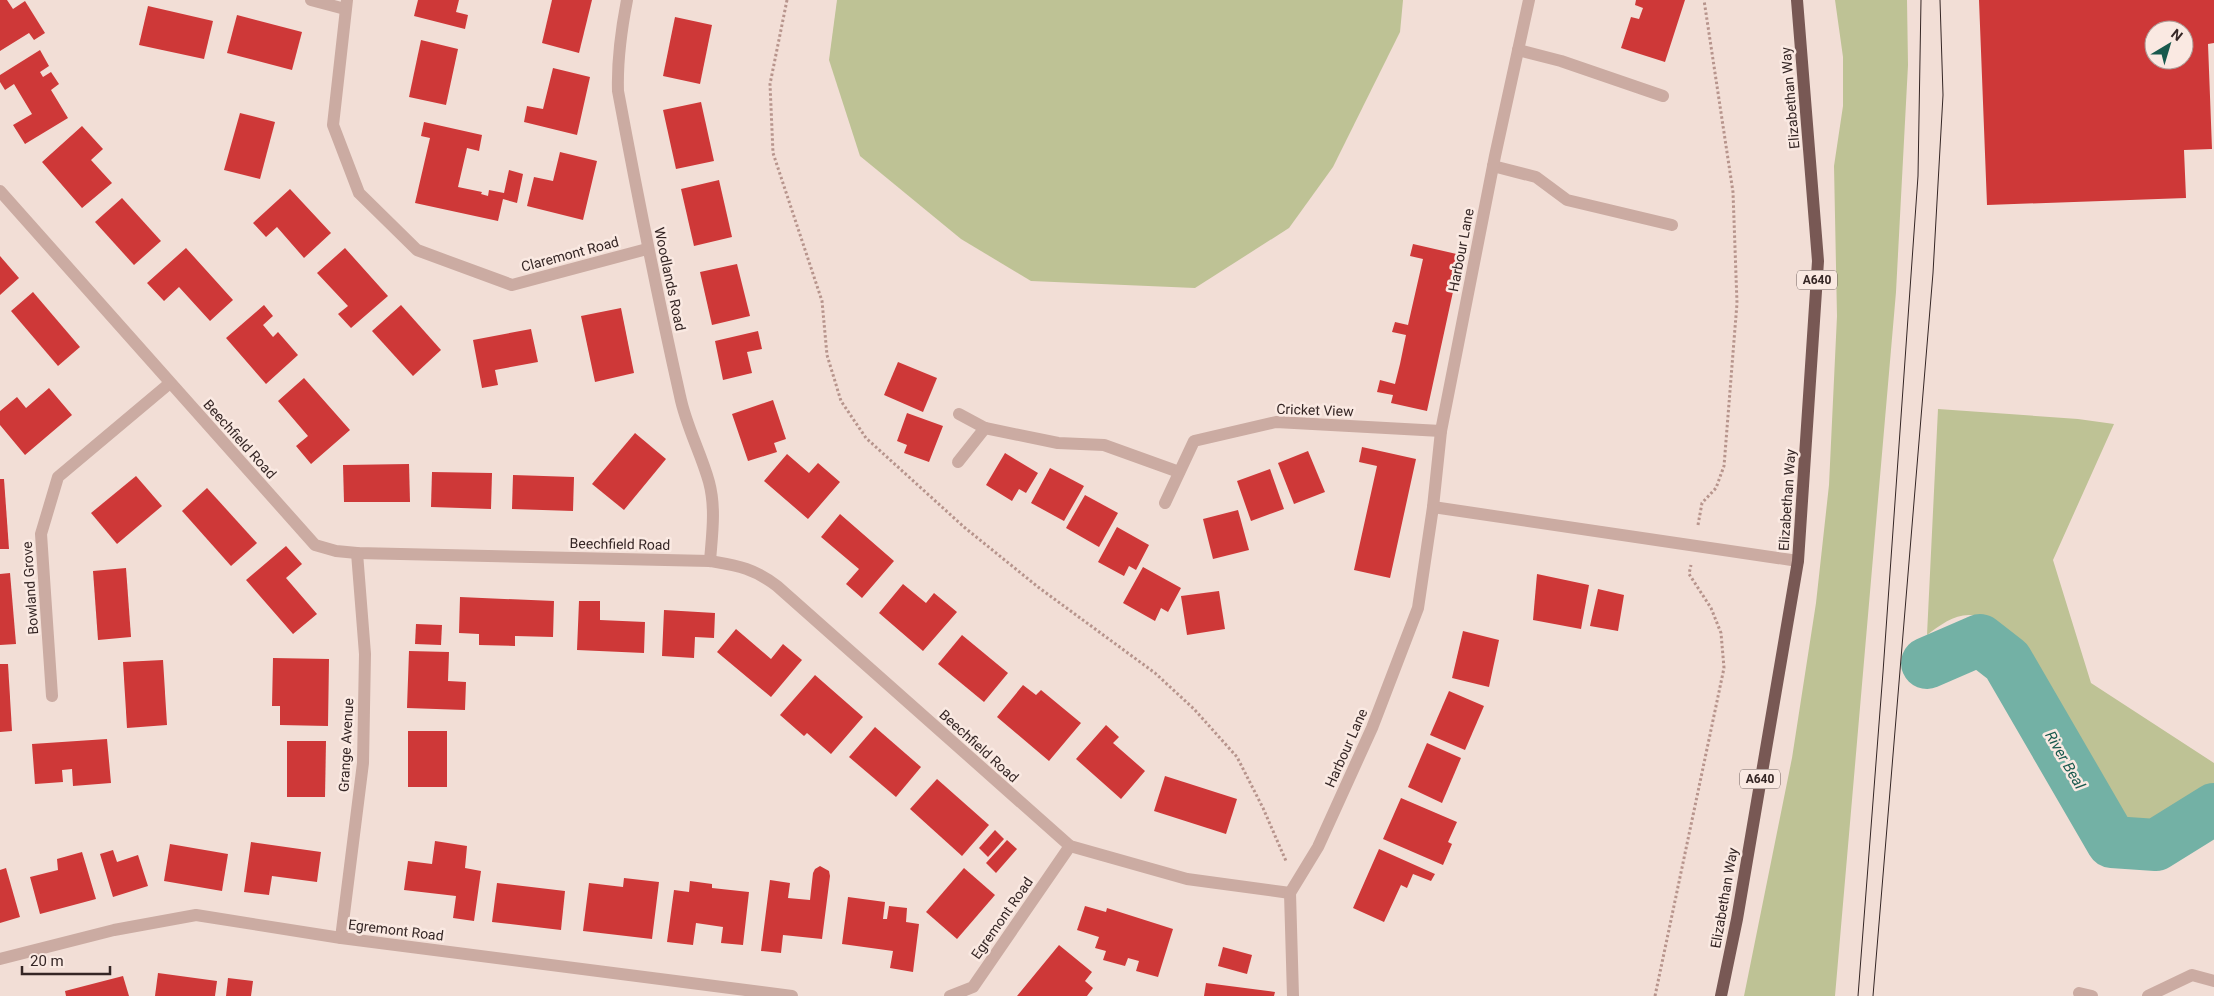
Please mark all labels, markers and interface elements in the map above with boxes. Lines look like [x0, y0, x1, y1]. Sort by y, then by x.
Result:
north arrow [2144, 20, 2194, 70]
text: N [2168, 25, 2186, 44]
street label: Elizabethan Way [1778, 46, 1802, 150]
street label: Harbour Lane [1445, 207, 1477, 293]
street label: Woodlands Road [651, 226, 689, 332]
street label: Claremont Road [519, 233, 621, 275]
road number: A640 [1797, 270, 1837, 290]
street label: Beechfield Road [200, 396, 280, 482]
street label: Cricket View [1276, 401, 1354, 419]
street label: Elizabethan Way [1775, 448, 1799, 551]
street label: Beechfield Road [570, 535, 670, 553]
street label: Bowland Grove [19, 541, 41, 635]
street label: Grange Avenue [336, 698, 356, 792]
street label: Beechfield Road [936, 706, 1022, 786]
street label: Harbour Lane [1322, 706, 1370, 790]
water label: River Beal [2041, 728, 2089, 793]
road number: A640 [1740, 770, 1780, 789]
street label: Elizabethan Way [1707, 846, 1741, 950]
street label: Egremont Road [968, 874, 1036, 962]
street label: Egremont Road [347, 916, 445, 944]
scale bar [22, 944, 110, 976]
text: 20 m [30, 952, 64, 970]

